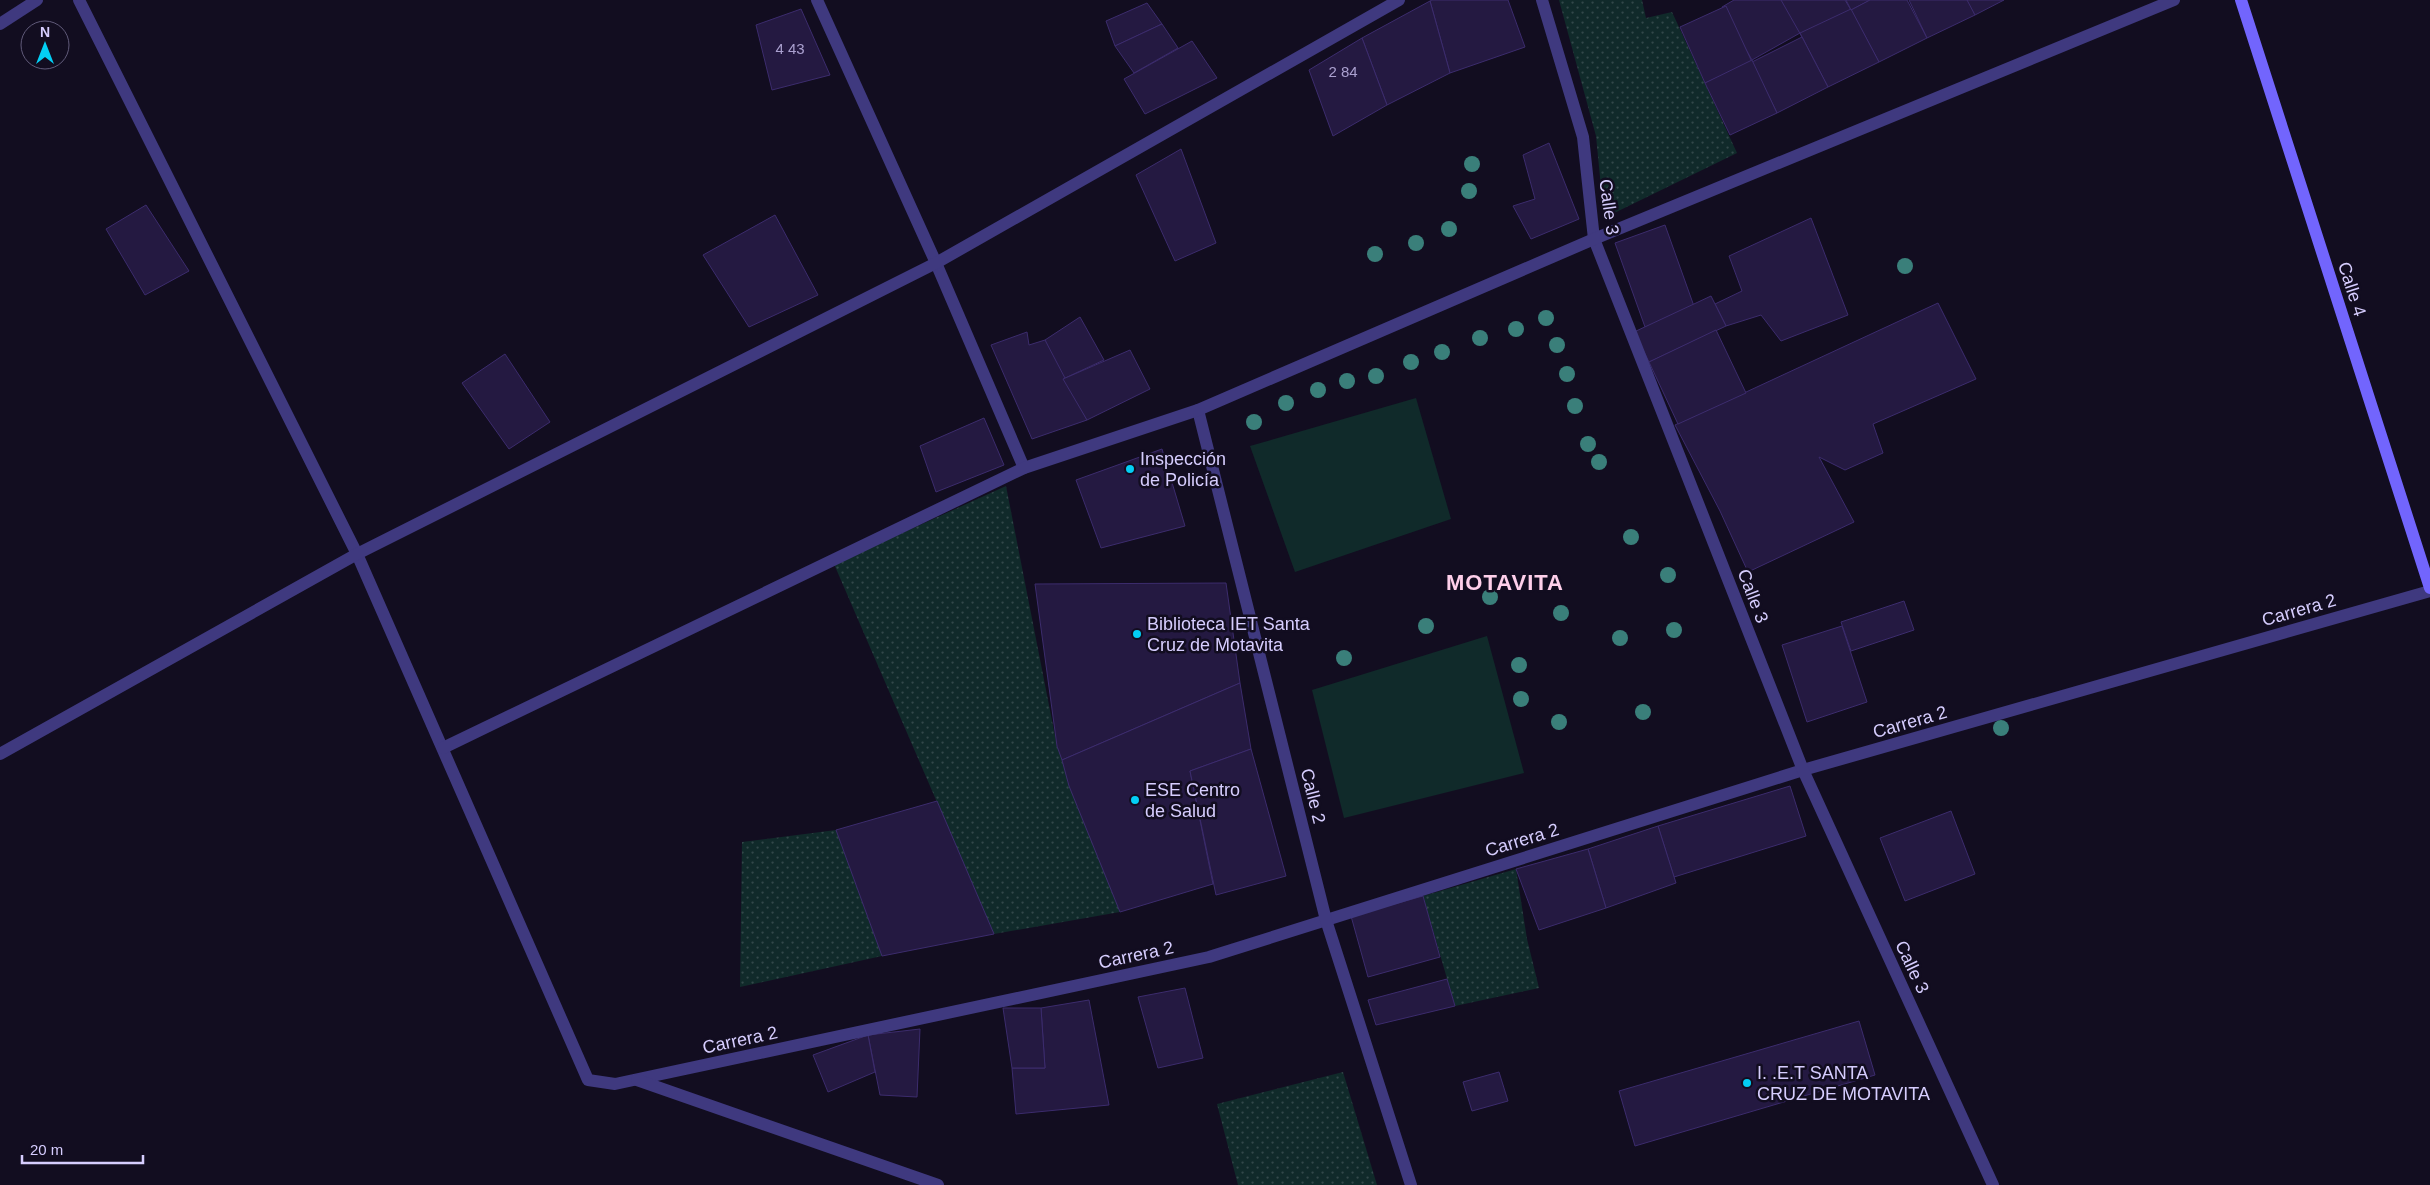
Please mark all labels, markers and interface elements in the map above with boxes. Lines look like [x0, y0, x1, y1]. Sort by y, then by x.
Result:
north arrow [20, 20, 70, 70]
text: N [40, 24, 50, 40]
house number: 4 43 [775, 40, 805, 57]
house number: 2 84 [1328, 63, 1358, 80]
street label: Calle 3 [1595, 178, 1623, 236]
street label: Calle 4 [2334, 259, 2370, 319]
place label: Inspección de Policía [1140, 449, 1226, 490]
marker: Inspección de Policía [1124, 463, 1136, 475]
street label: Calle 3 [1734, 566, 1772, 626]
district label: MOTAVITA [1446, 570, 1564, 595]
street label: Carrera 2 [2260, 590, 2338, 630]
place label: Biblioteca IET Santa Cruz de Motavita [1147, 614, 1311, 655]
marker: Biblioteca IET Santa Cruz de Motavita [1131, 628, 1143, 640]
street label: Carrera 2 [1871, 702, 1949, 742]
street label: Calle 2 [1297, 766, 1329, 826]
place label: ESE Centro de Salud [1145, 780, 1240, 821]
marker: ESE Centro de Salud [1129, 794, 1141, 806]
street label: Carrera 2 [1483, 819, 1561, 861]
street label: Carrera 2 [1097, 937, 1175, 973]
street label: Calle 3 [1891, 937, 1933, 997]
street label: Carrera 2 [701, 1022, 779, 1058]
place label: I. .E.T SANTA CRUZ DE MOTAVITA [1757, 1063, 1930, 1104]
marker: I. .E.T SANTA CRUZ DE MOTAVITA [1741, 1077, 1753, 1089]
scale bar [22, 1132, 144, 1164]
text: 20 m [30, 1141, 63, 1158]

